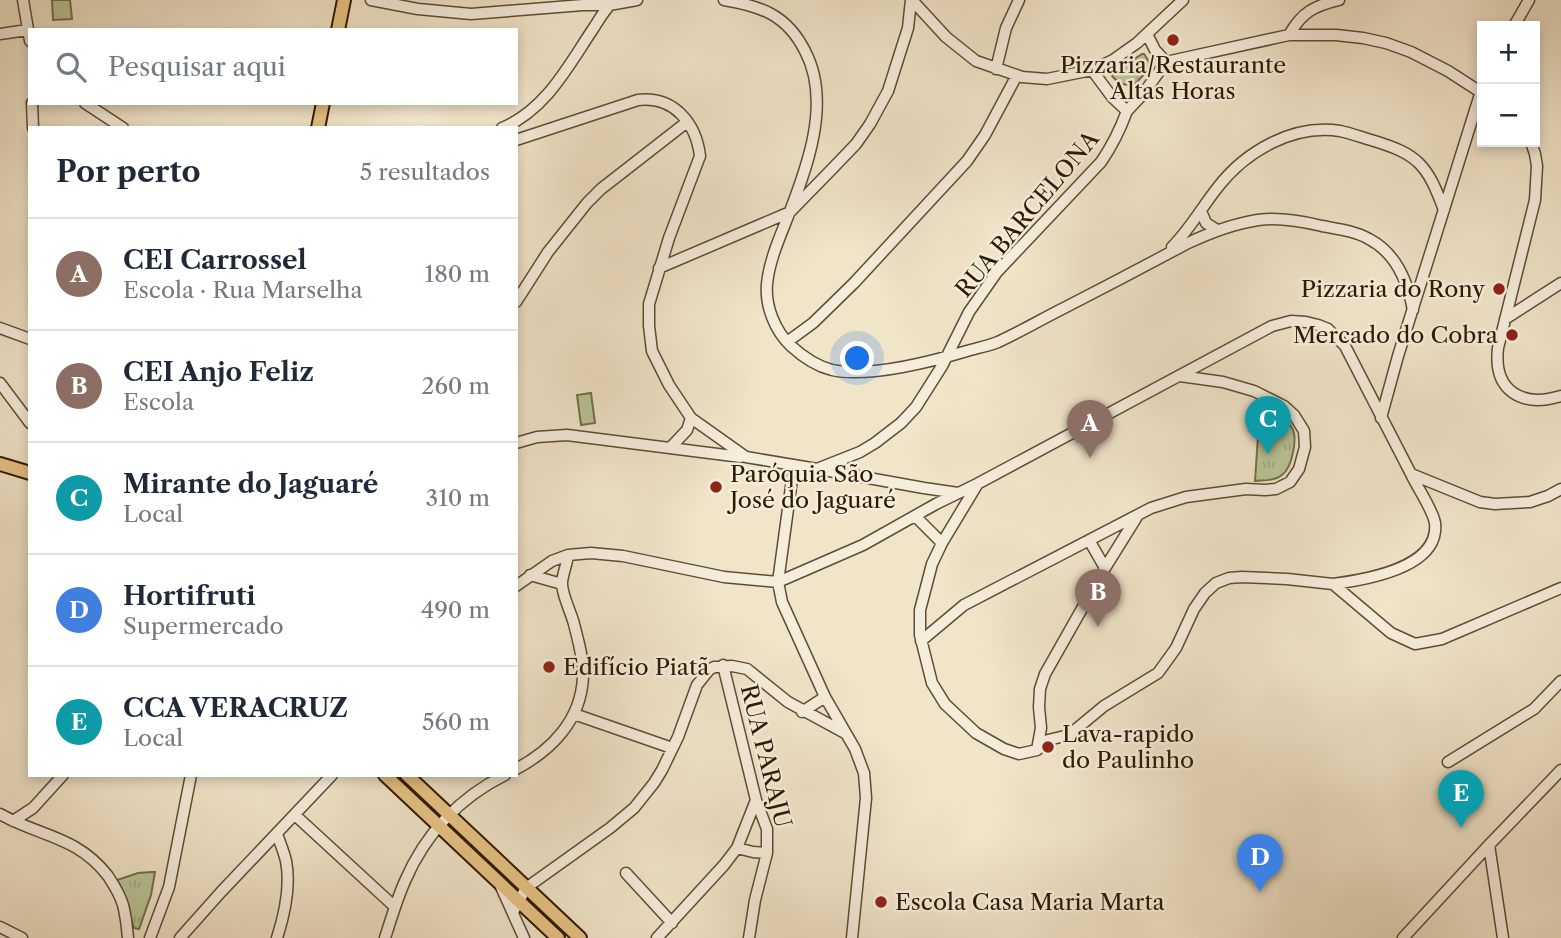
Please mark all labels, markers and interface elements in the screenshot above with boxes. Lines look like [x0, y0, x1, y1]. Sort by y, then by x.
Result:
map controls [1477, 21, 1540, 147]
button: + [1477, 21, 1540, 84]
search box [28, 28, 518, 105]
marker: Pizzaria/Restaurante Altas Horas [1165, 32, 1181, 48]
icon: search [52, 48, 90, 86]
text: Pesquisar aqui [108, 51, 286, 83]
place label: Pizzaria/Restaurante Altas Horas [1060, 51, 1286, 105]
button: − [1477, 84, 1540, 147]
street label: RUA BARCELONA [949, 124, 1105, 303]
text: Por perto [56, 153, 201, 190]
text: 5 resultados [360, 158, 490, 186]
text: CEI Carrossel [123, 244, 307, 276]
text: A [70, 260, 88, 288]
text: 180 m [425, 260, 490, 288]
place label: Pizzaria do Rony [1301, 275, 1485, 303]
text: Escola · Rua Marselha [123, 276, 363, 304]
marker: Pizzaria do Rony [1491, 281, 1507, 297]
place label: Mercado do Cobra [1293, 321, 1499, 349]
marker: Mercado do Cobra [1504, 327, 1520, 343]
your location [840, 341, 874, 375]
text: CEI Anjo Feliz [123, 356, 314, 388]
text: B [70, 372, 88, 400]
text: 260 m [421, 372, 490, 400]
text: Escola [123, 388, 194, 416]
pin: C [1245, 396, 1291, 454]
pin: A [1067, 400, 1113, 458]
place label: Paróquia São José do Jaguaré [727, 460, 896, 514]
text: Mirante do Jaguaré [123, 468, 378, 500]
marker: Paróquia São José do Jaguaré [708, 479, 724, 495]
text: C [70, 484, 88, 512]
text: 310 m [426, 484, 490, 512]
text: Local [123, 500, 183, 528]
pin: B [1075, 569, 1121, 627]
text: Hortifruti [123, 580, 256, 612]
text: D [69, 596, 89, 624]
text: 490 m [421, 596, 490, 624]
text: Supermercado [123, 612, 284, 640]
place label: Edifício Piatã [563, 653, 710, 681]
marker: Edifício Piatã [541, 659, 557, 675]
street label: RUA PARAJU [735, 682, 797, 831]
text: CCA VERACRUZ [123, 692, 348, 724]
text: E [71, 708, 87, 736]
text: 560 m [422, 708, 490, 736]
place label: Lava-rapido do Paulinho [1062, 720, 1194, 774]
text: Local [123, 724, 183, 752]
marker: Lava-rapido do Paulinho [1040, 739, 1056, 755]
pin: E [1438, 770, 1484, 828]
pin: D [1237, 834, 1283, 892]
place label: Escola Casa Maria Marta [895, 888, 1166, 916]
marker: Escola Casa Maria Marta [873, 894, 889, 910]

